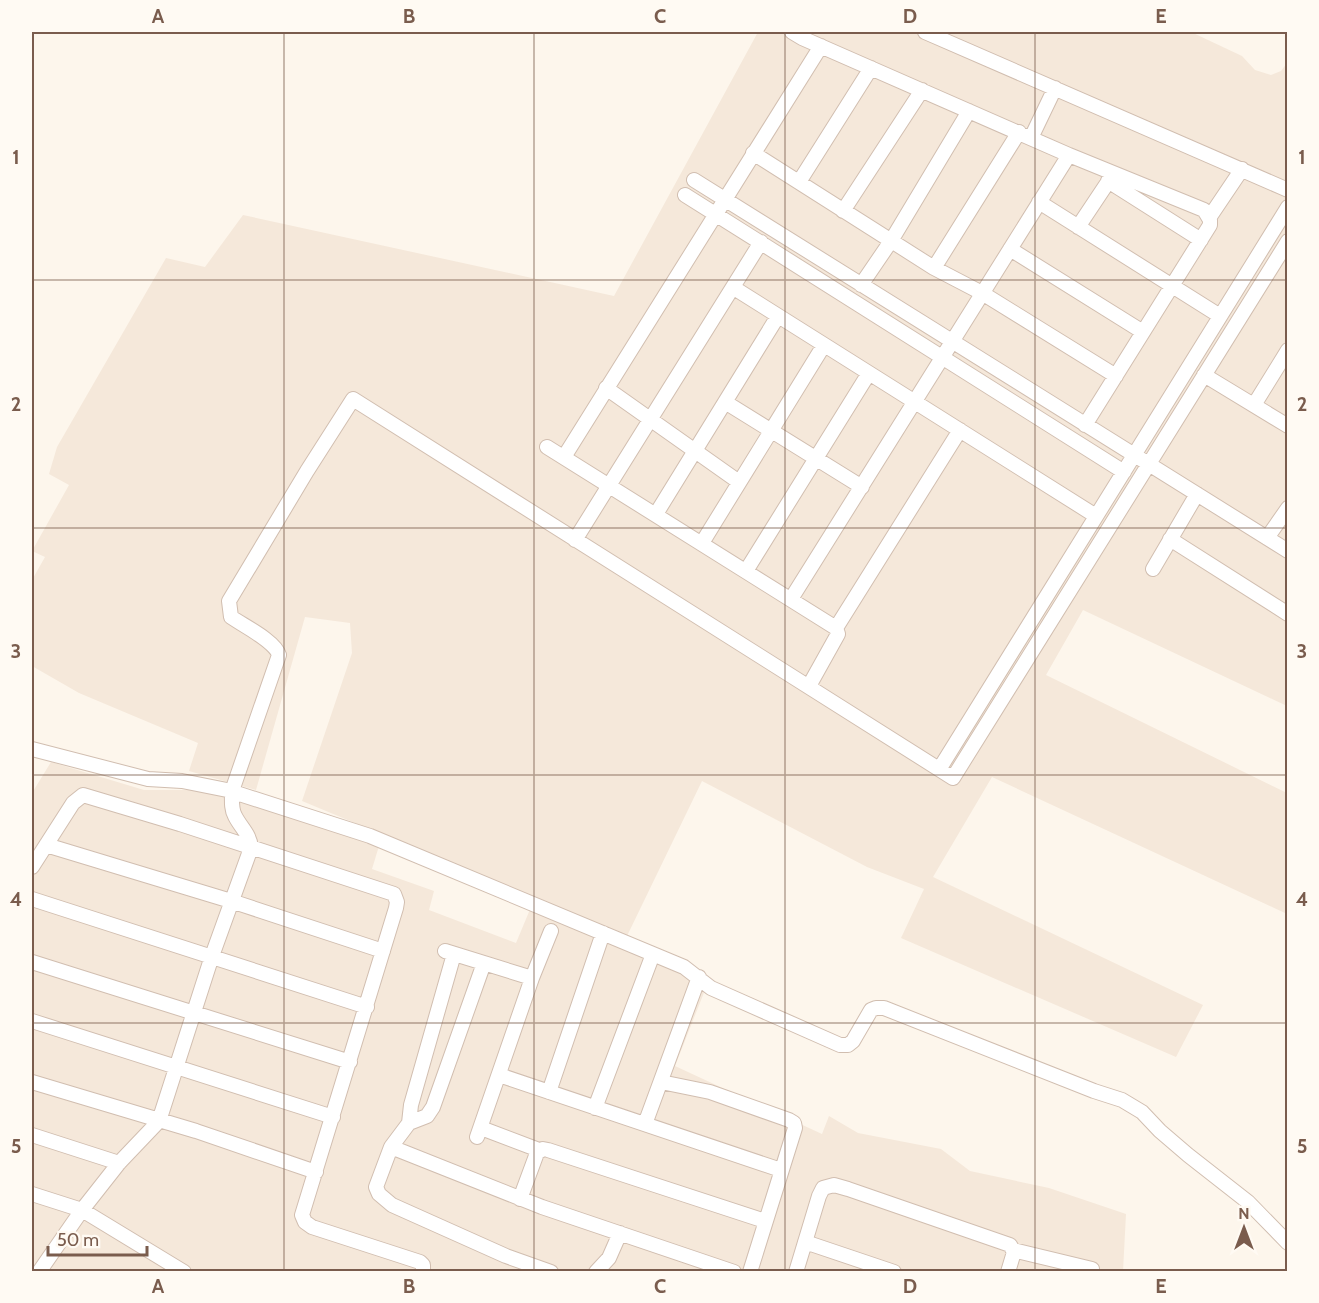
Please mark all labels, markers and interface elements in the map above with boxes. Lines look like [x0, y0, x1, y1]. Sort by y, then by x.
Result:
text: A [152, 4, 165, 28]
text: B [403, 4, 415, 28]
text: C [654, 4, 666, 28]
text: D [903, 4, 917, 28]
text: E [1155, 4, 1167, 28]
text: 1 [12, 145, 20, 169]
text: 1 [1298, 145, 1306, 169]
text: 2 [11, 392, 21, 416]
text: 2 [1297, 392, 1307, 416]
text: 3 [11, 639, 21, 663]
text: 3 [1297, 639, 1307, 663]
text: 4 [10, 887, 22, 911]
text: 4 [1296, 887, 1308, 911]
text: 5 [11, 1134, 21, 1158]
text: 5 [1297, 1134, 1307, 1158]
north arrow [1214, 1198, 1274, 1258]
text: N [1238, 1204, 1250, 1223]
scale bar [48, 1219, 147, 1257]
text: 50 m [57, 1229, 99, 1251]
text: A [152, 1274, 165, 1298]
text: B [403, 1274, 415, 1298]
text: C [654, 1274, 666, 1298]
text: D [903, 1274, 917, 1298]
text: E [1155, 1274, 1167, 1298]

